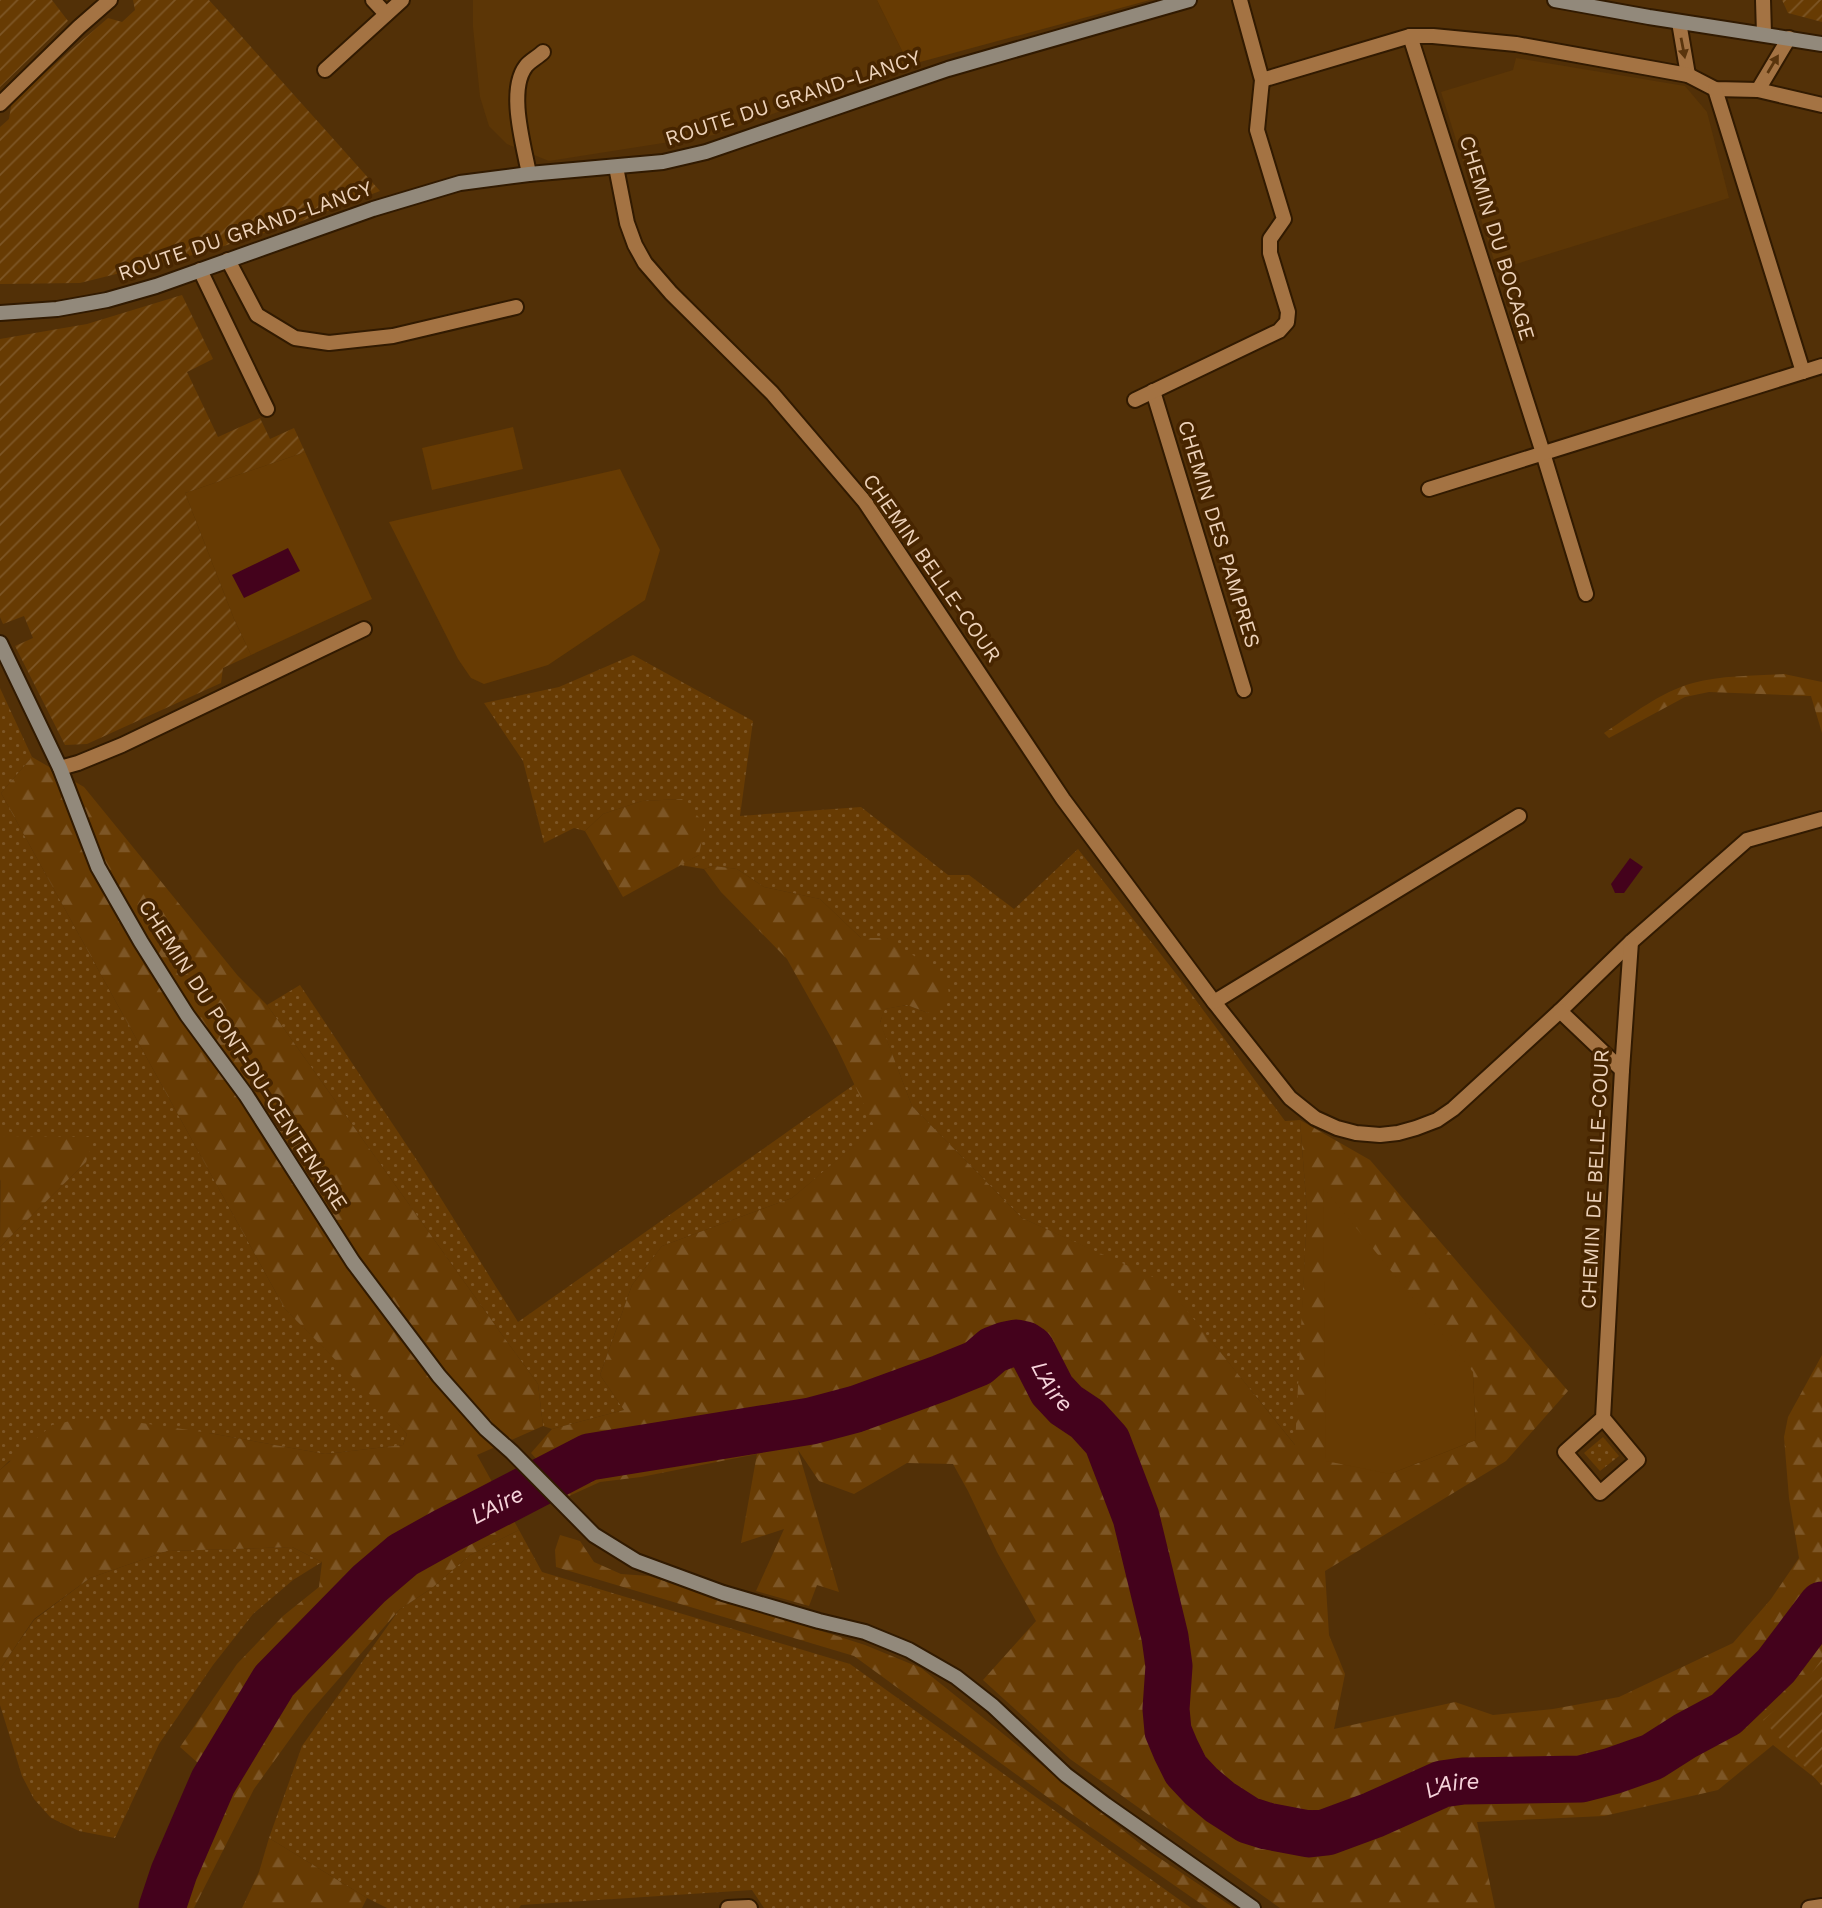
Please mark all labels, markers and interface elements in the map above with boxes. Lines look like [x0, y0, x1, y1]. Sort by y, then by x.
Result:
one-way arrow [1678, 38, 1689, 60]
street label: ROUTE DU GRAND-LANCY [662, 44, 924, 151]
one-way arrow [1767, 55, 1780, 74]
street label: CHEMIN DU BOCAGE [1454, 132, 1541, 343]
street label: ROUTE DU GRAND-LANCY [114, 175, 375, 286]
street label: CHEMIN DES PAMPRES [1173, 417, 1266, 651]
street label: CHEMIN BELLE-COUR [858, 469, 1007, 667]
street label: CHEMIN DU PONT-DU-CENTENAIRE [133, 895, 353, 1215]
street label: CHEMIN DE BELLE-COUR [1575, 1049, 1614, 1309]
water label: L'Aire [1025, 1356, 1079, 1418]
water label: L'Aire [466, 1480, 528, 1530]
water label: L'Aire [1420, 1767, 1480, 1804]

